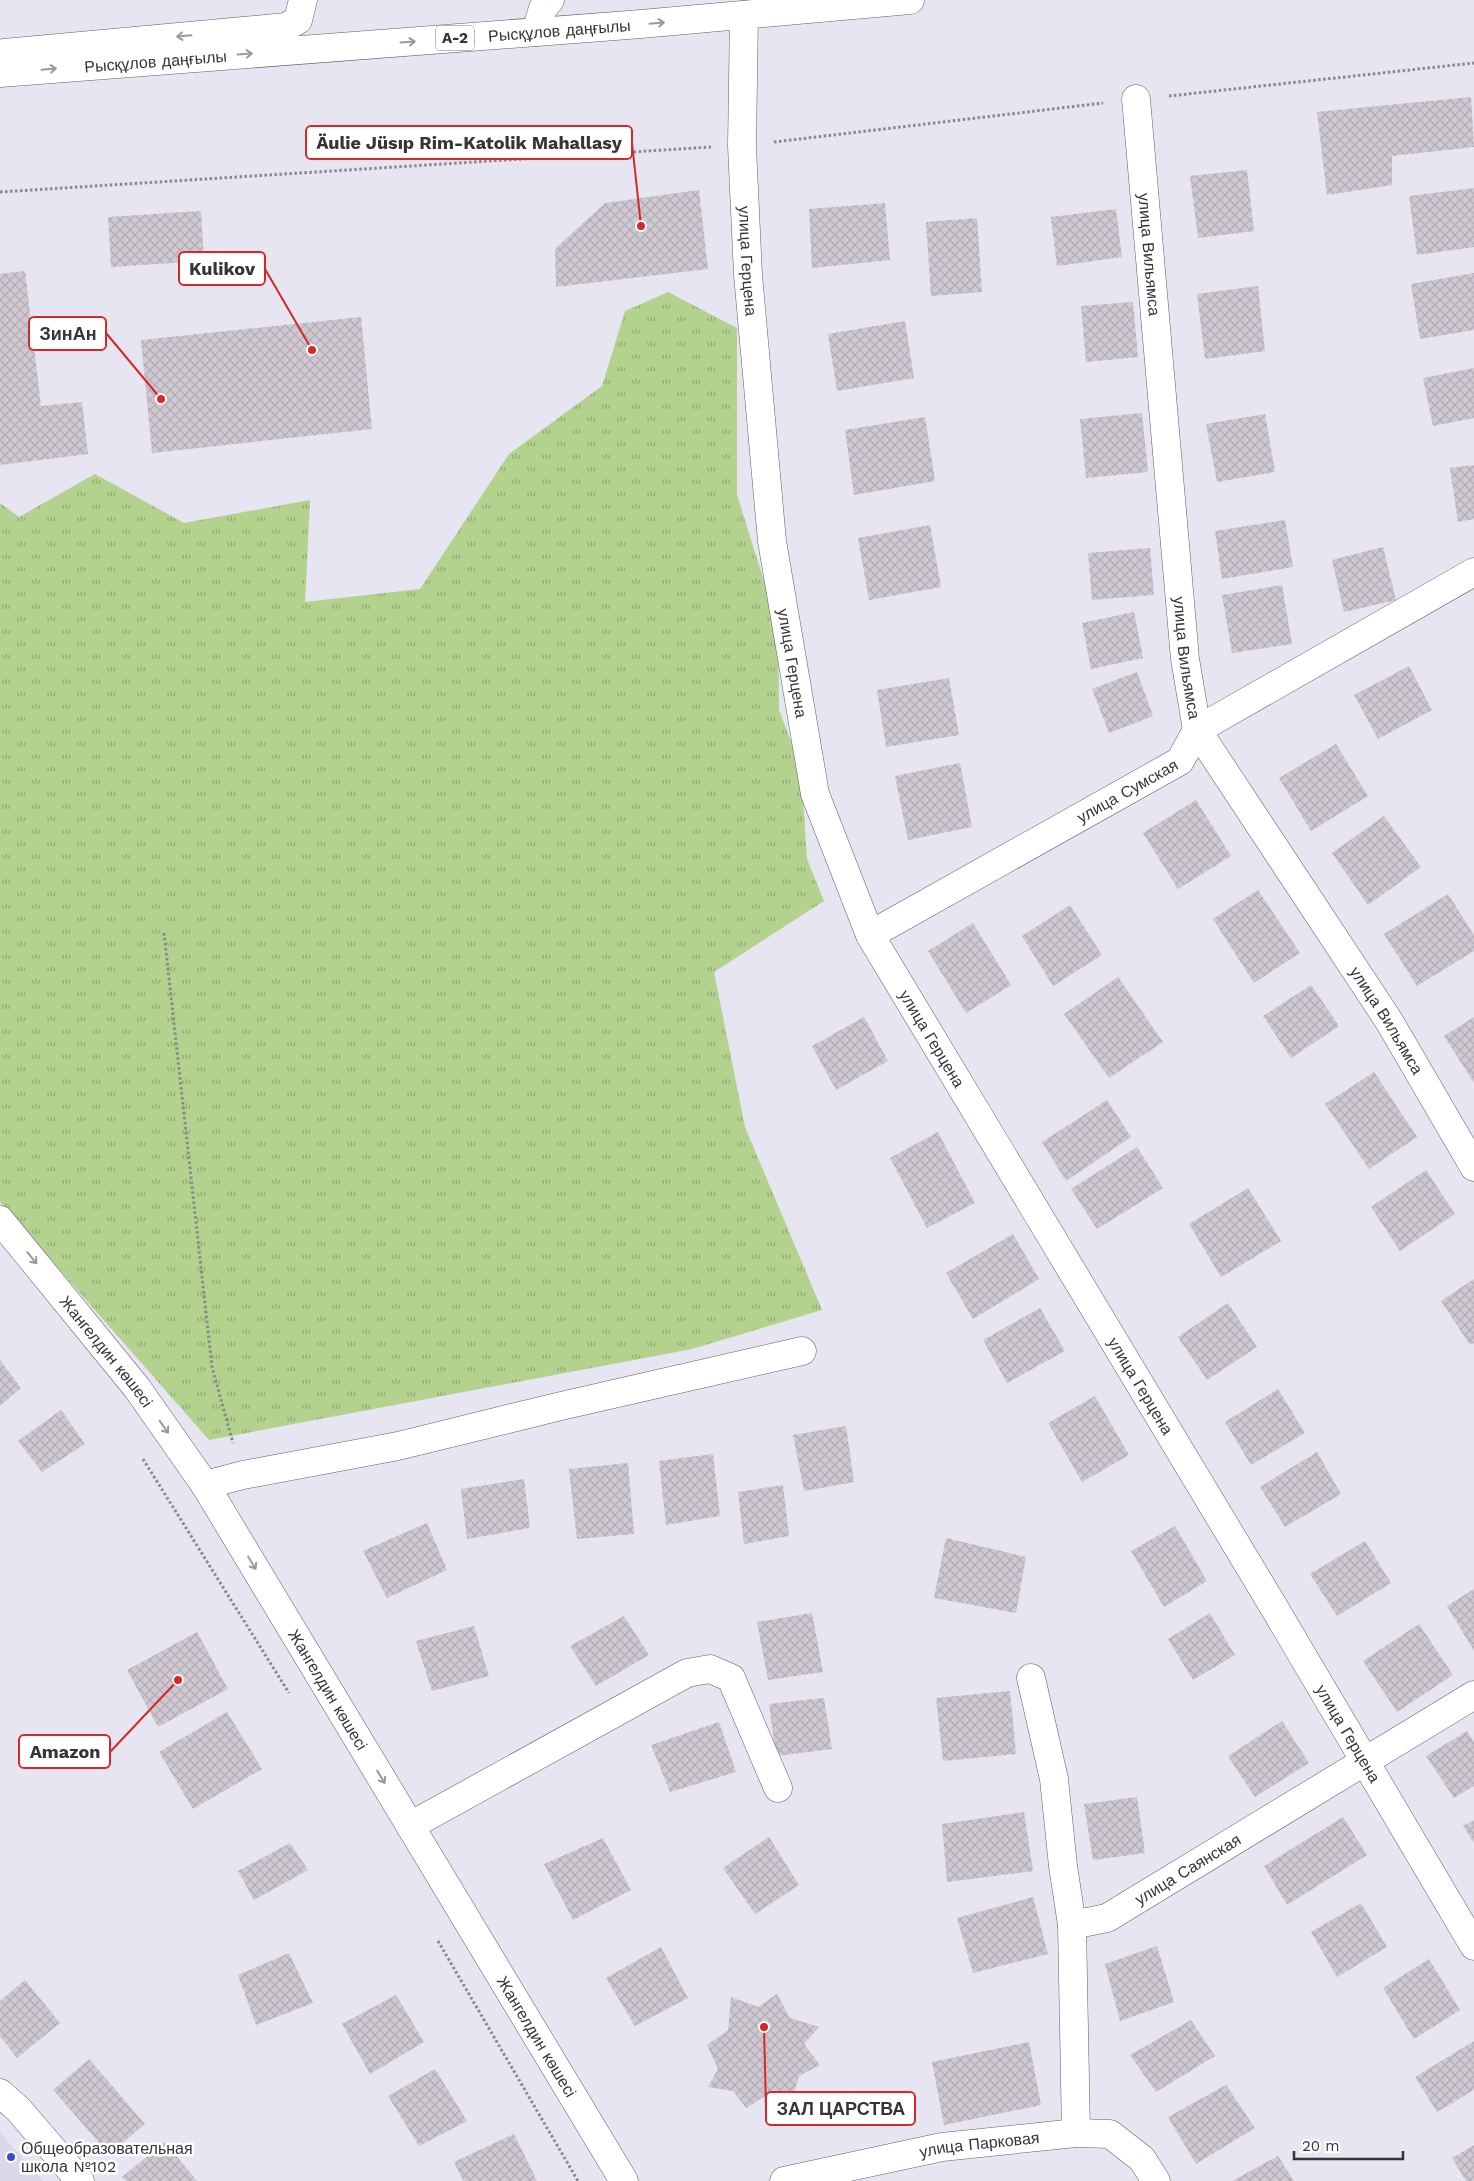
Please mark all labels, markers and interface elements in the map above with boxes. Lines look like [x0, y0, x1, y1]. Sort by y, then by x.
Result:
street label: Рысқұлов даңғылы [487, 15, 631, 45]
one-way arrow [649, 18, 665, 28]
road number: A-2 [436, 26, 474, 50]
one-way arrow [177, 31, 193, 41]
one-way arrow [399, 37, 415, 47]
street label: Рысқұлов даңғылы [84, 46, 227, 76]
one-way arrow [237, 49, 253, 59]
one-way arrow [40, 65, 56, 74]
callout: Äulie Jüsıp Rim-Katolik Mahallasy [306, 126, 632, 159]
text: Äulie Jüsıp Rim-Katolik Mahallasy [316, 132, 623, 153]
street label: улица Вильямса [1135, 192, 1164, 317]
street label: улица Герцена [735, 205, 761, 317]
callout: Kulikov [179, 252, 265, 285]
text: Kulikov [189, 258, 256, 279]
callout: ЗинАн [29, 317, 106, 350]
text: ЗинАн [39, 323, 97, 344]
street label: улица Вильямса [1170, 596, 1204, 720]
street label: улица Герцена [774, 607, 811, 719]
street label: улица Сумская [1073, 755, 1181, 827]
street label: улица Вильямса [1346, 963, 1427, 1078]
street label: улица Герцена [896, 986, 969, 1091]
one-way arrow [26, 1251, 37, 1264]
street label: Жангелдин көшесі [56, 1292, 157, 1411]
street label: улица Герцена [1104, 1333, 1177, 1438]
one-way arrow [159, 1419, 169, 1433]
one-way arrow [248, 1556, 258, 1570]
street label: Жангелдин көшесі [284, 1626, 372, 1753]
street label: улица Герцена [1312, 1681, 1385, 1786]
callout: Amazon [19, 1735, 110, 1768]
text: Amazon [30, 1741, 100, 1762]
one-way arrow [377, 1770, 387, 1784]
street label: улица Саянская [1131, 1830, 1244, 1908]
street label: Жангелдин көшесі [493, 1973, 581, 2100]
callout: ЗАЛ ЦАРСТВА [766, 2092, 915, 2125]
text: ЗАЛ ЦАРСТВА [777, 2098, 905, 2119]
street label: улица Парковая [918, 2127, 1040, 2161]
scale bar [1294, 2128, 1403, 2160]
text: 20 m [1302, 2137, 1340, 2155]
place label: Общеобразовательная школа №102 [21, 2139, 193, 2176]
marker: Общеобразовательная школа №102 [5, 2151, 17, 2163]

